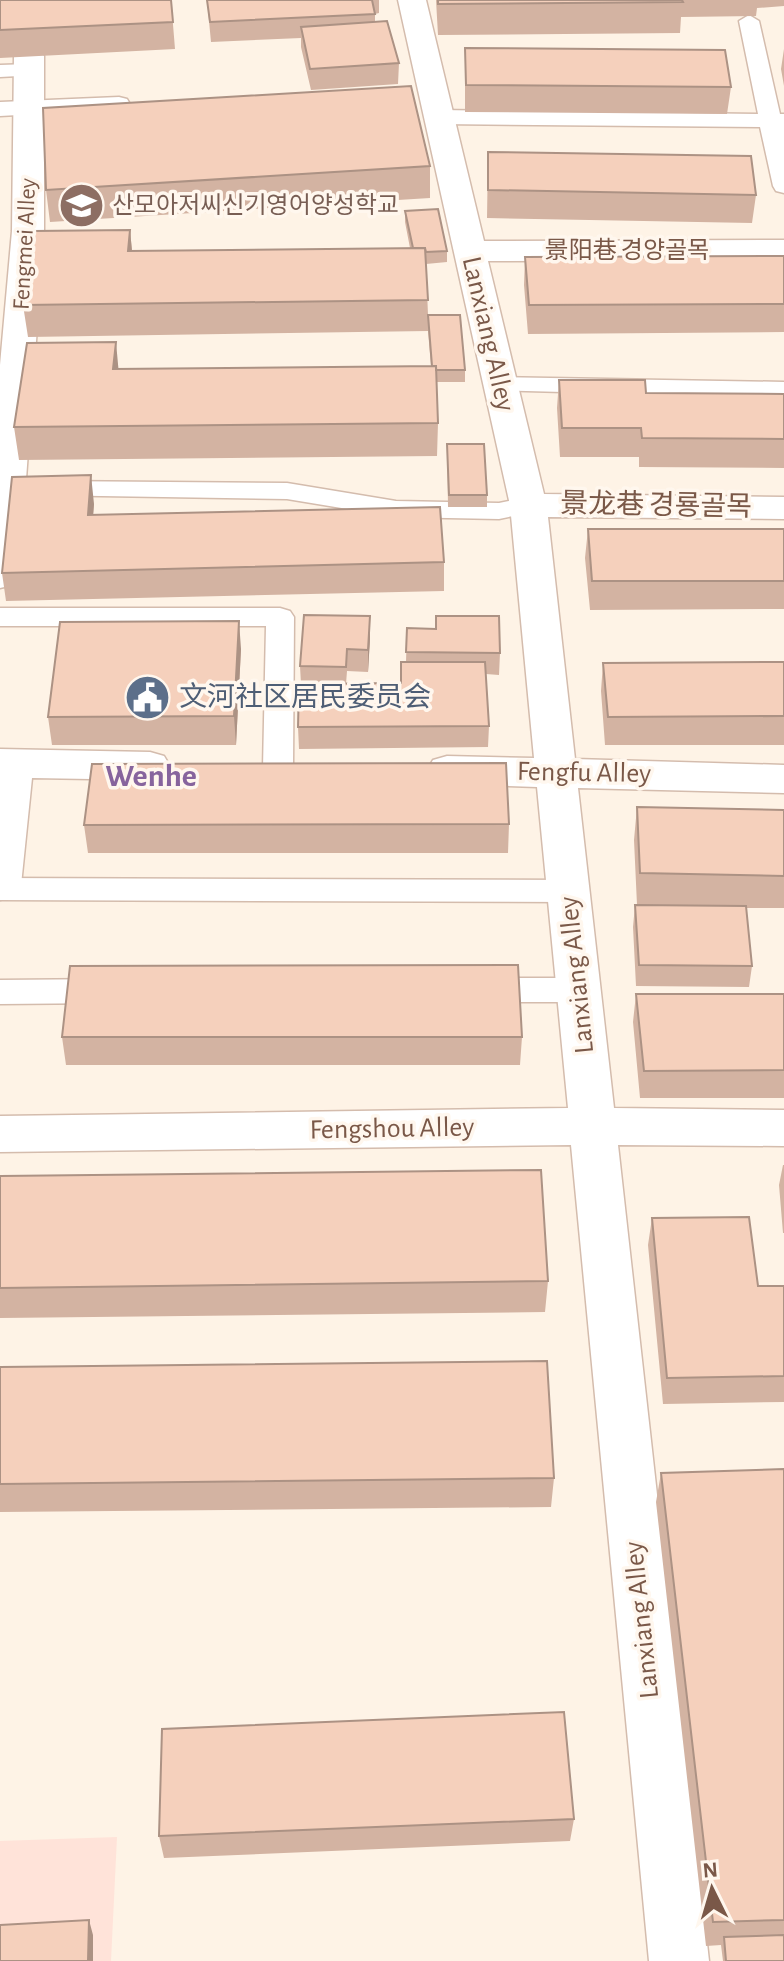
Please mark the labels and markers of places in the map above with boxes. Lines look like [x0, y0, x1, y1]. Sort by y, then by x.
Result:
school or university icon: 산모아저씨신기영어양성학교 [57, 182, 105, 230]
place label: 산모아저씨신기영어양성학교 [112, 192, 399, 218]
public building icon: 文河社区居民委员会 [124, 674, 172, 722]
place label: 文河社区居民委员会 [179, 682, 431, 712]

